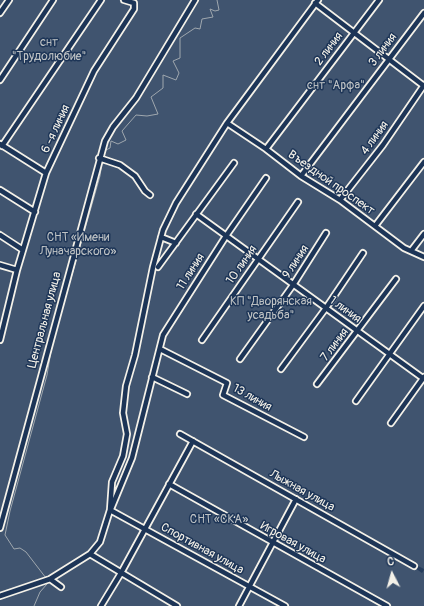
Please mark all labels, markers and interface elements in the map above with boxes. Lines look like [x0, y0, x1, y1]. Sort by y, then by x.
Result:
street label: 2 линия [312, 30, 346, 68]
street label: 3 линия [366, 31, 400, 69]
park label: снт "Трудолюбие" [12, 36, 86, 64]
park label: снт "Арфа" [307, 79, 365, 93]
street label: 6 -я линия [39, 103, 73, 155]
street label: 4 линия [358, 118, 392, 158]
street label: Въездной проспект [285, 148, 377, 218]
park label: СНТ «Имени Луначарского» [40, 231, 116, 259]
street label: 9 линия [280, 242, 312, 282]
street label: 10 линия [223, 243, 261, 287]
street label: 11 линия [174, 251, 208, 293]
street label: Центральная улица [25, 270, 65, 370]
street label: 1 линия [326, 294, 364, 326]
park label: КП "Дворянская усадьба" [230, 295, 312, 323]
street label: 7 линия [318, 326, 352, 364]
street label: 13 линия [230, 381, 274, 415]
street label: Лыжная улица [267, 467, 337, 515]
park label: СНТ «СКА» [190, 513, 248, 527]
street label: Игровая улица [258, 519, 328, 567]
street label: Спортивная улица [158, 520, 246, 578]
north arrow [372, 554, 412, 594]
text: С [387, 555, 395, 568]

